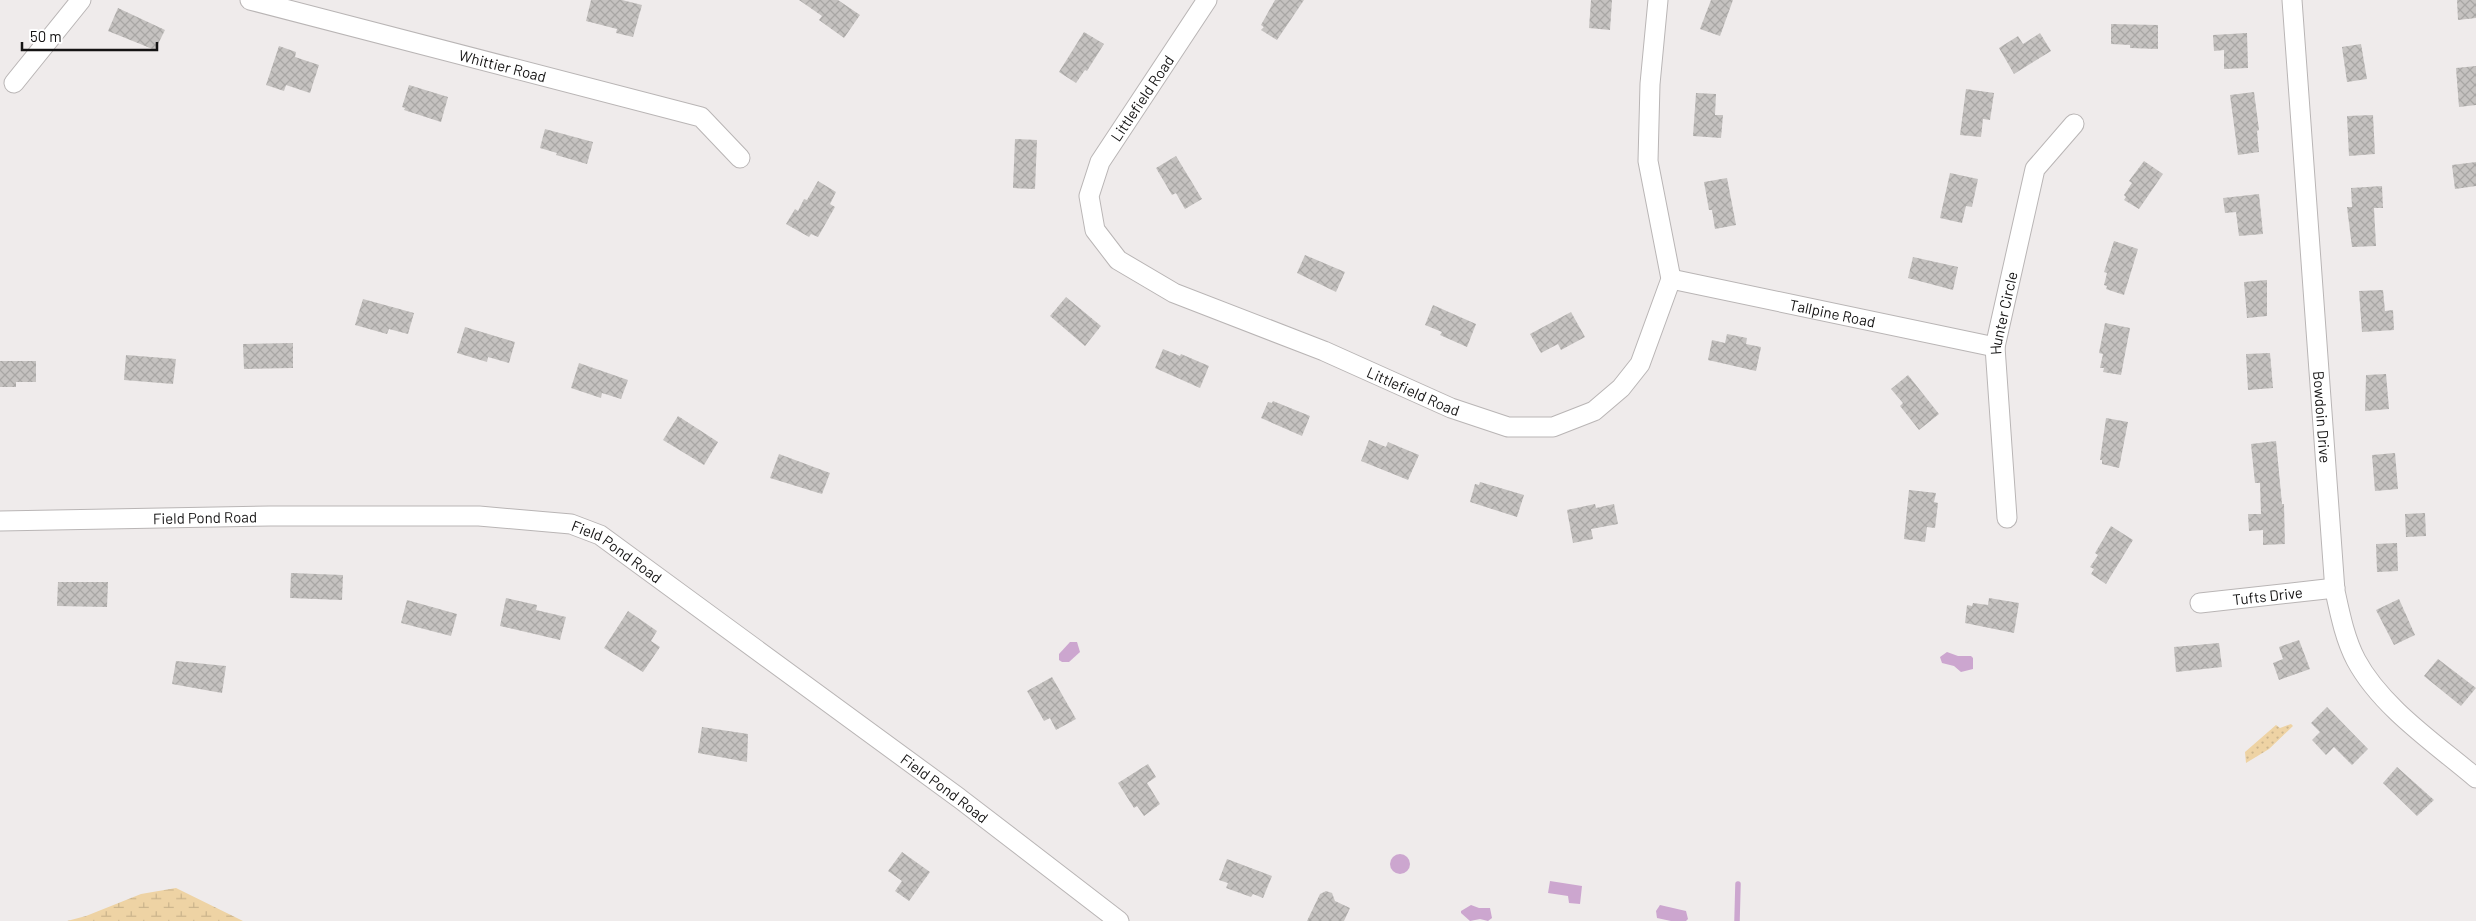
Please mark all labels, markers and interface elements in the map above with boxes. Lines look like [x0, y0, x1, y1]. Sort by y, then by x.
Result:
scale bar [22, 20, 158, 52]
text: 50 m [30, 27, 62, 45]
street label: Whittier Road [457, 46, 548, 85]
street label: Littlefield Road [1107, 52, 1177, 144]
street label: Hunter Circle [1986, 270, 2021, 356]
street label: Tallpine Road [1788, 295, 1877, 331]
street label: Littlefield Road [1364, 362, 1462, 419]
street label: Bowdoin Drive [2310, 370, 2335, 464]
street label: Field Pond Road [153, 507, 257, 527]
street label: Field Pond Road [569, 516, 666, 586]
street label: Tufts Drive [2232, 583, 2304, 608]
street label: Field Pond Road [898, 750, 992, 826]

